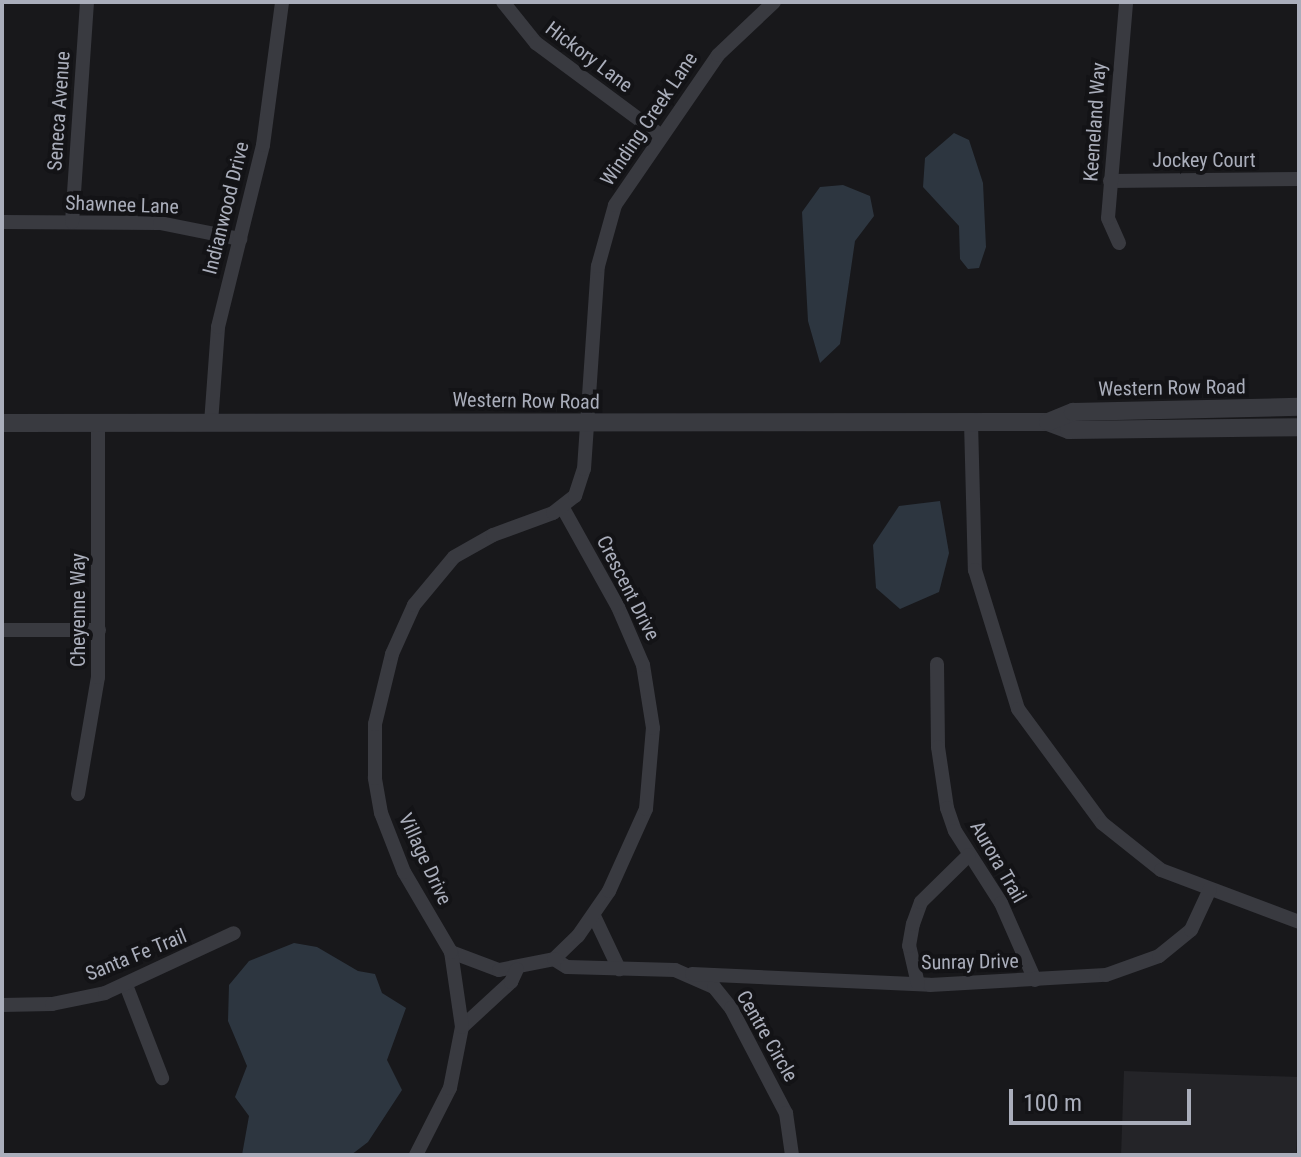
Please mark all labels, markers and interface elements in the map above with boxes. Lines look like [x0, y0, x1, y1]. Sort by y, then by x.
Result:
street label: Hickory Lane [541, 17, 637, 97]
street label: Winding Creek Lane [595, 48, 703, 190]
street label: Seneca Avenue [43, 50, 75, 172]
street label: Keeneland Way [1079, 62, 1111, 182]
street label: Indianwood Drive [198, 139, 254, 277]
street label: Jockey Court [1152, 148, 1256, 172]
street label: Shawnee Lane [65, 191, 179, 219]
street label: Western Row Road [1098, 375, 1246, 401]
street label: Western Row Road [452, 388, 600, 414]
street label: Crescent Drive [591, 532, 665, 644]
street label: Cheyenne Way [66, 553, 90, 667]
street label: Village Drive [393, 809, 457, 909]
street label: Aurora Trail [965, 817, 1031, 907]
street label: Santa Fe Trail [82, 924, 190, 986]
street label: Sunray Drive [921, 949, 1019, 975]
street label: Centre Circle [731, 986, 803, 1086]
scale bar [1013, 1073, 1195, 1123]
text: 100 m [1023, 1089, 1082, 1117]

